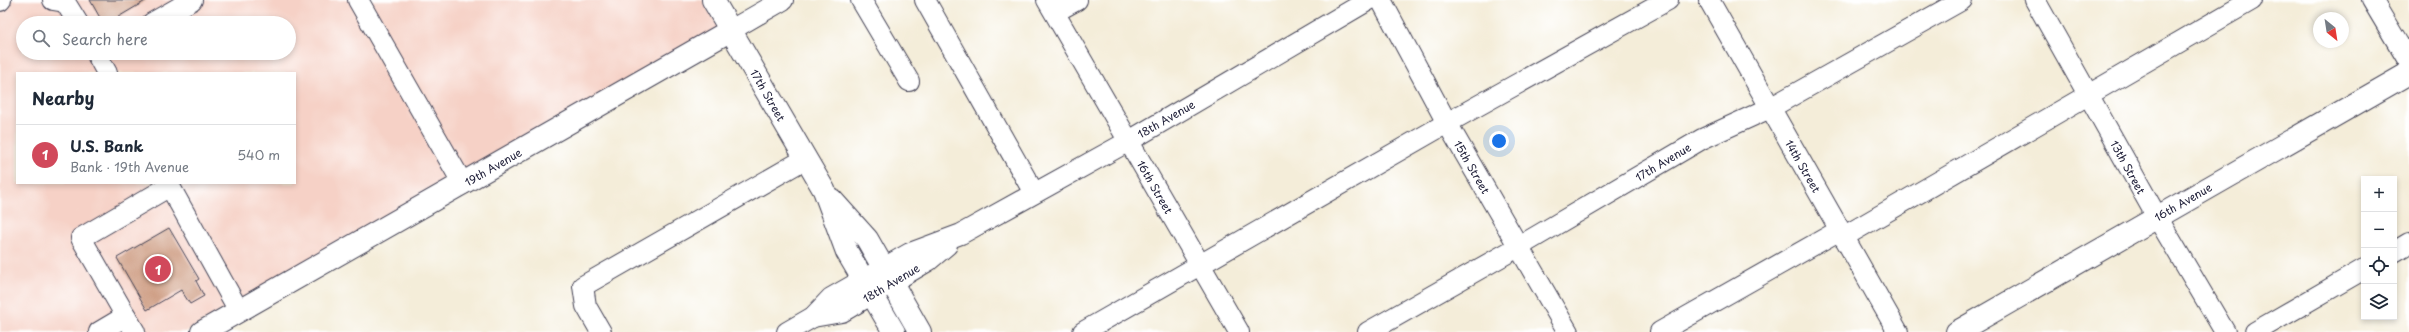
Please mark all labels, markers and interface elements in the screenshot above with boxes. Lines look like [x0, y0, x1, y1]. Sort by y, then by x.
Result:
north arrow [2313, 12, 2349, 48]
search box [16, 16, 296, 60]
icon: search [30, 27, 52, 49]
text: Search here [62, 27, 148, 50]
street label: 17th Street [746, 66, 790, 125]
text: Nearby [32, 85, 94, 111]
street label: 18th Avenue [1134, 96, 1198, 142]
your location [1489, 131, 1509, 151]
text: U.S. Bank [70, 134, 144, 157]
street label: 14th Street [1781, 136, 1825, 196]
street label: 15th Street [1450, 137, 1494, 197]
street label: 13th Street [2106, 137, 2150, 198]
street label: 17th Avenue [1632, 139, 1694, 185]
street label: 19th Avenue [461, 144, 525, 190]
text: 1 [42, 145, 48, 164]
text: 540 m [237, 145, 280, 164]
text: Bank · 19th Avenue [70, 157, 189, 176]
street label: 16th Street [1133, 157, 1177, 217]
map controls [2361, 176, 2397, 320]
button: + [2361, 176, 2397, 212]
street label: 16th Avenue [2151, 179, 2215, 225]
button: − [2361, 212, 2397, 248]
button: locate [2361, 248, 2397, 284]
pin: 1 [145, 254, 171, 284]
street label: 18th Avenue [859, 259, 923, 307]
button: layers [2361, 284, 2397, 320]

